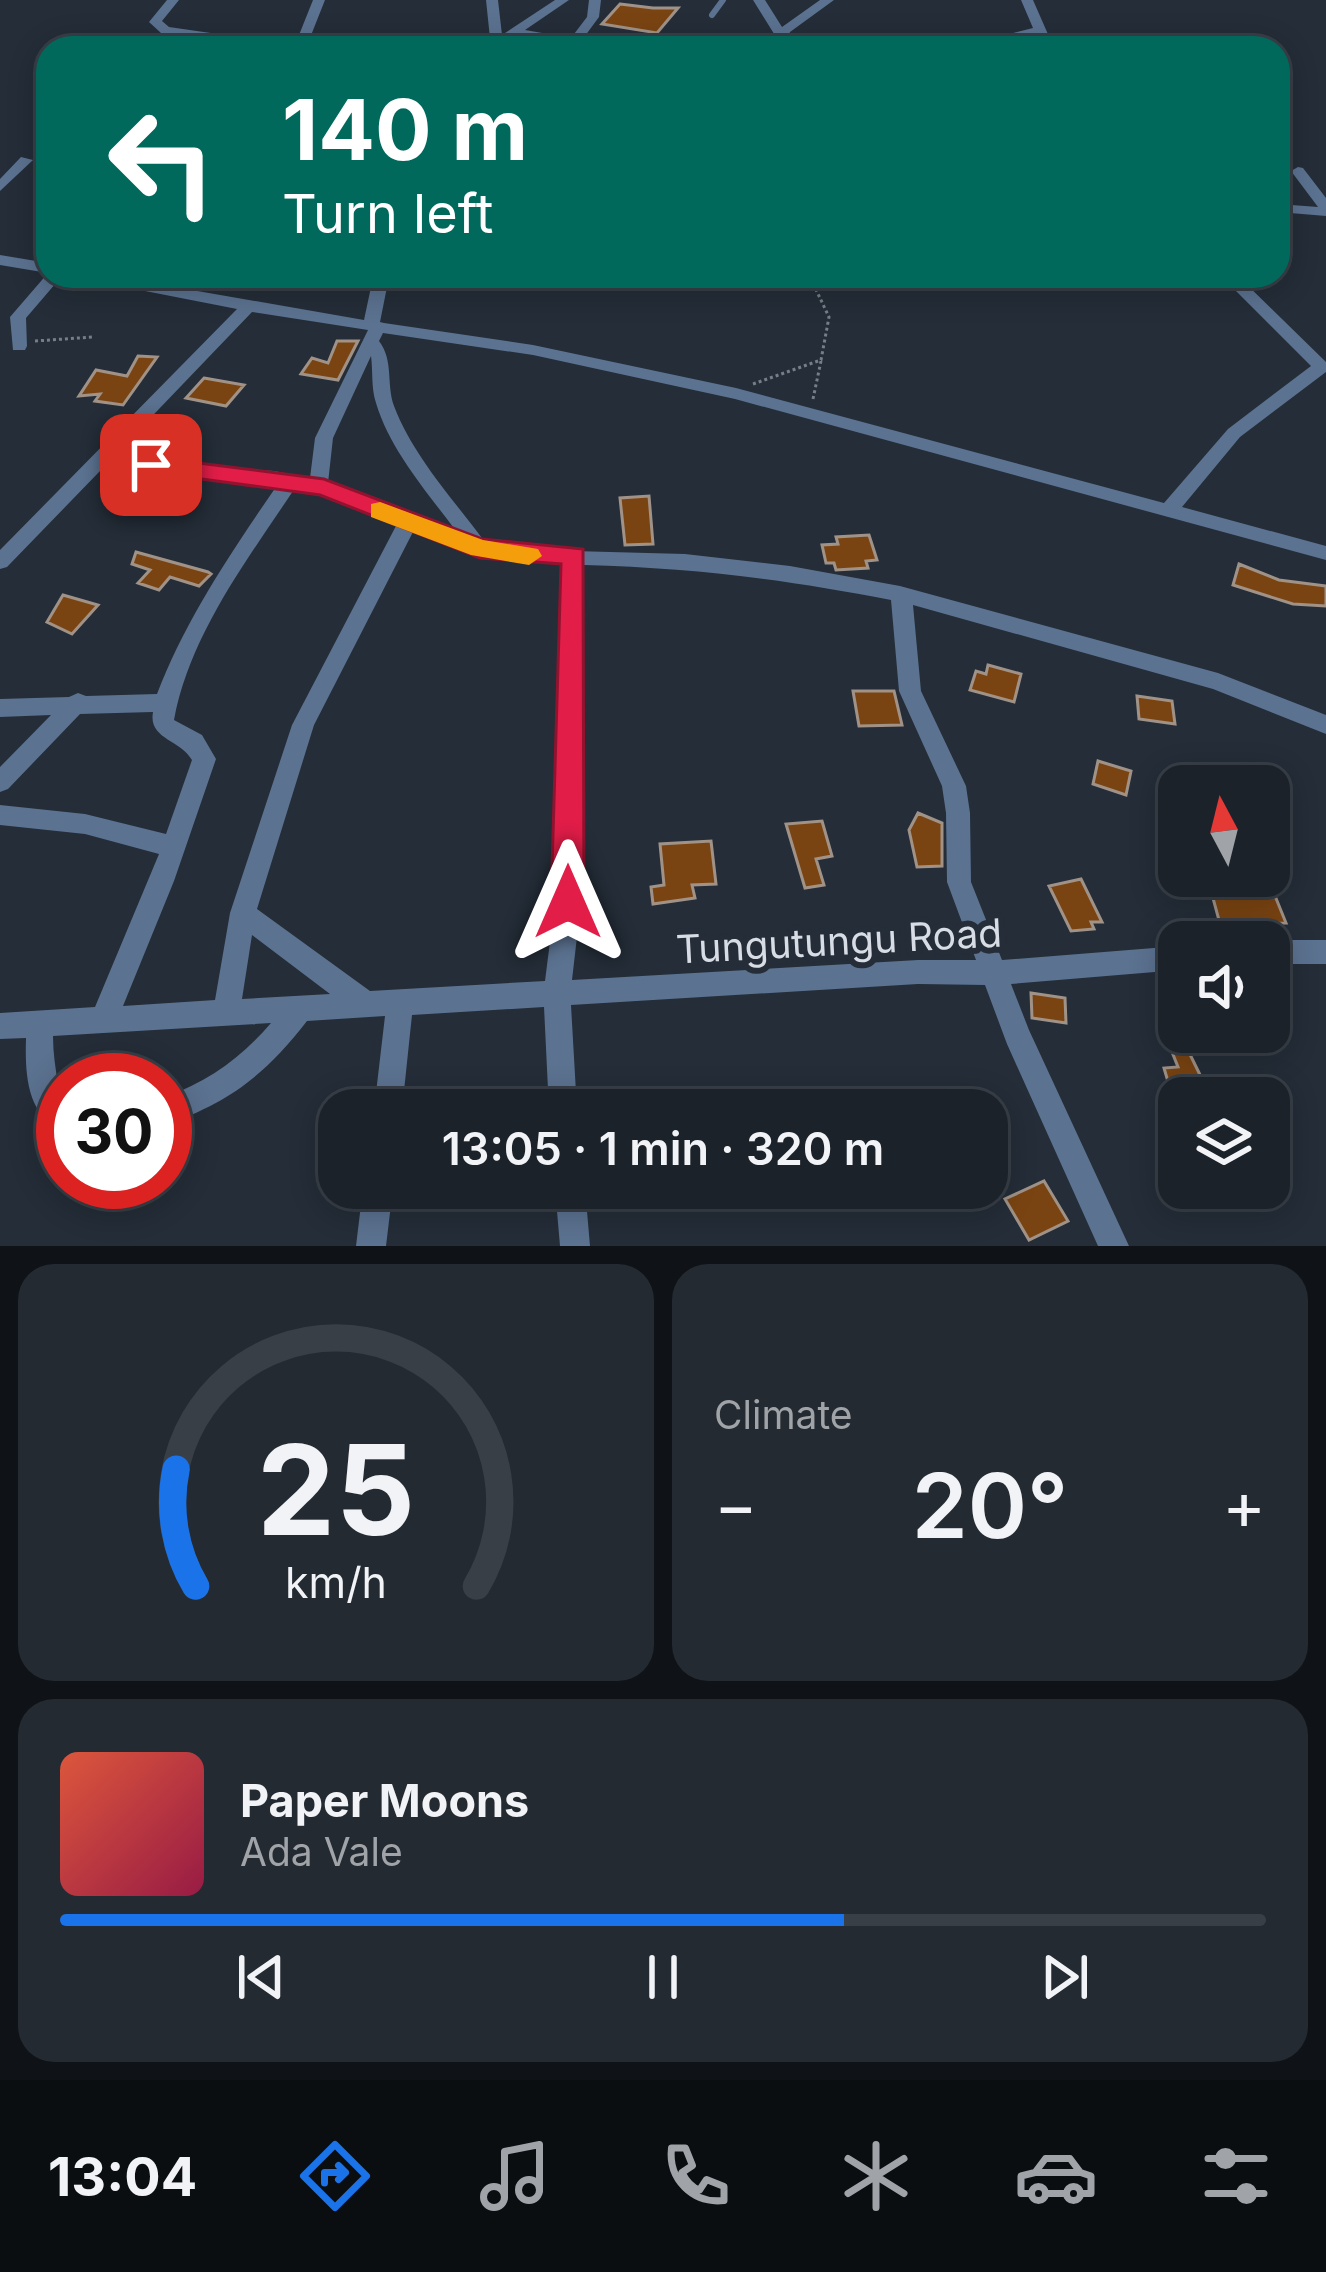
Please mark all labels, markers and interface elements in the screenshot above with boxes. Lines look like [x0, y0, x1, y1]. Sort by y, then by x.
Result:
text: 140 m [282, 79, 528, 180]
icon: left [84, 84, 240, 240]
text: Turn left [282, 181, 493, 246]
pin [100, 414, 202, 516]
icon: arrive [118, 432, 184, 498]
north arrow [1158, 765, 1290, 897]
map controls [1158, 765, 1290, 1209]
position arrow [505, 839, 631, 965]
street label: Tungutungu Road [675, 908, 1003, 973]
button: sound [1158, 921, 1290, 1053]
speed limit sign: 30 [36, 1053, 192, 1209]
button: layers [1158, 1077, 1290, 1209]
text: 13:05 · 1 min · 320 m [442, 1121, 884, 1176]
text: Climate [714, 1391, 853, 1438]
text: 25 [257, 1414, 415, 1565]
text: 20° [912, 1451, 1068, 1560]
text: − [714, 1465, 758, 1545]
text: + [1222, 1465, 1266, 1545]
text: km/h [285, 1555, 387, 1607]
text: Paper Moons [240, 1773, 529, 1828]
text: Ada Vale [240, 1828, 403, 1875]
icon: previous [228, 1944, 294, 2010]
icon: pause [630, 1944, 696, 2010]
icon: next [1032, 1944, 1098, 2010]
icon: directions [293, 2134, 377, 2218]
icon: music [473, 2134, 557, 2218]
icon: phone [654, 2134, 738, 2218]
icon: climate [834, 2134, 918, 2218]
icon: car [1014, 2134, 1098, 2218]
icon: filters [1194, 2134, 1278, 2218]
text: 13:04 [48, 2144, 197, 2209]

